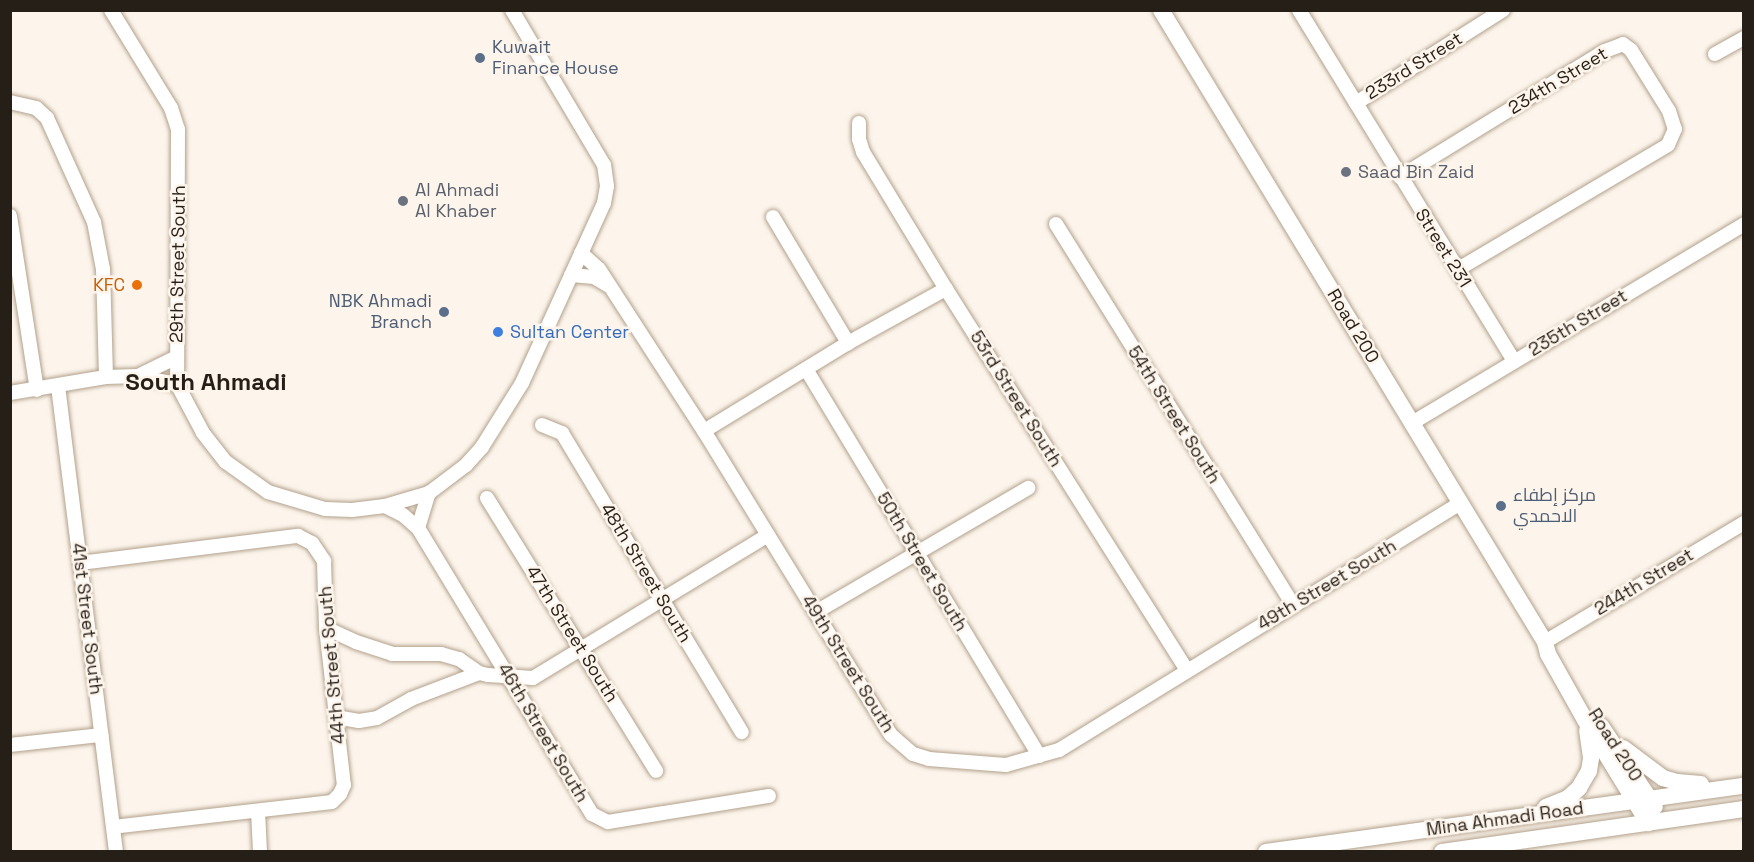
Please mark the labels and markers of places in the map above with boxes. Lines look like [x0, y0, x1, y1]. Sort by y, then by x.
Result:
place label: Kuwait Finance House [492, 37, 619, 80]
marker: Kuwait Finance House [473, 51, 487, 65]
place label: Saad Bin Zaid [1358, 161, 1474, 183]
marker: Saad Bin Zaid [1339, 165, 1353, 179]
place label: Al Ahmadi Al Khaber [415, 180, 499, 222]
marker: Al Ahmadi Al Khaber [396, 194, 410, 208]
place label: KFC [93, 274, 125, 296]
marker: KFC [130, 278, 144, 292]
place label: NBK Ahmadi Branch [329, 291, 432, 334]
marker: NBK Ahmadi Branch [437, 305, 451, 319]
place label: Sultan Center [510, 321, 629, 343]
marker: Sultan Center [491, 325, 505, 339]
place label: مركز إطفاء الاحمدي [1513, 485, 1596, 528]
marker: مركز إطفاء الاحمدي [1494, 499, 1508, 513]

